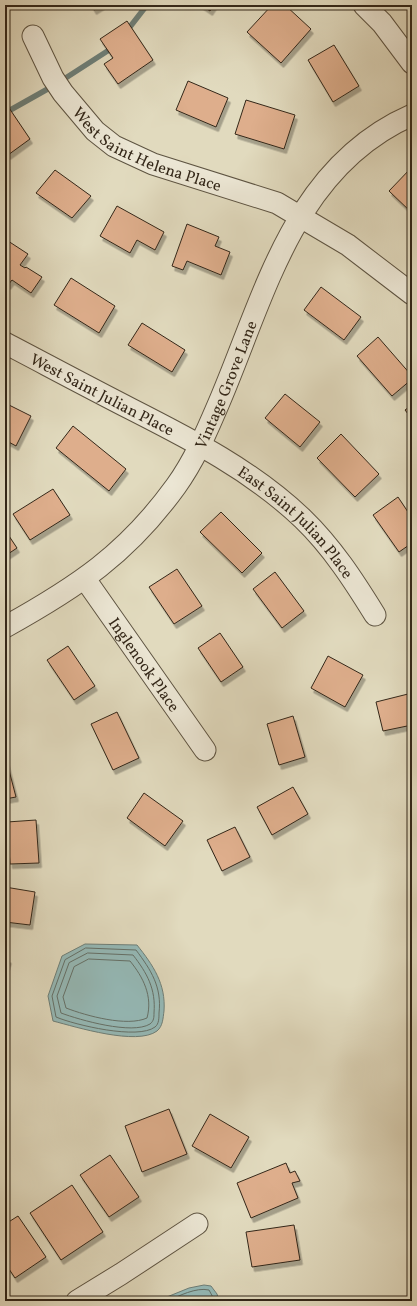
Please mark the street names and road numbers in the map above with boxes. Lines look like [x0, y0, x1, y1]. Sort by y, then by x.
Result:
street label: West Saint Helena Place [66, 103, 224, 198]
street label: Vintage Grove Lane [191, 318, 264, 453]
street label: West Saint Julian Place [26, 349, 177, 442]
street label: East Saint Julian Place [233, 462, 357, 584]
street label: Inglenook Place [102, 614, 184, 717]

